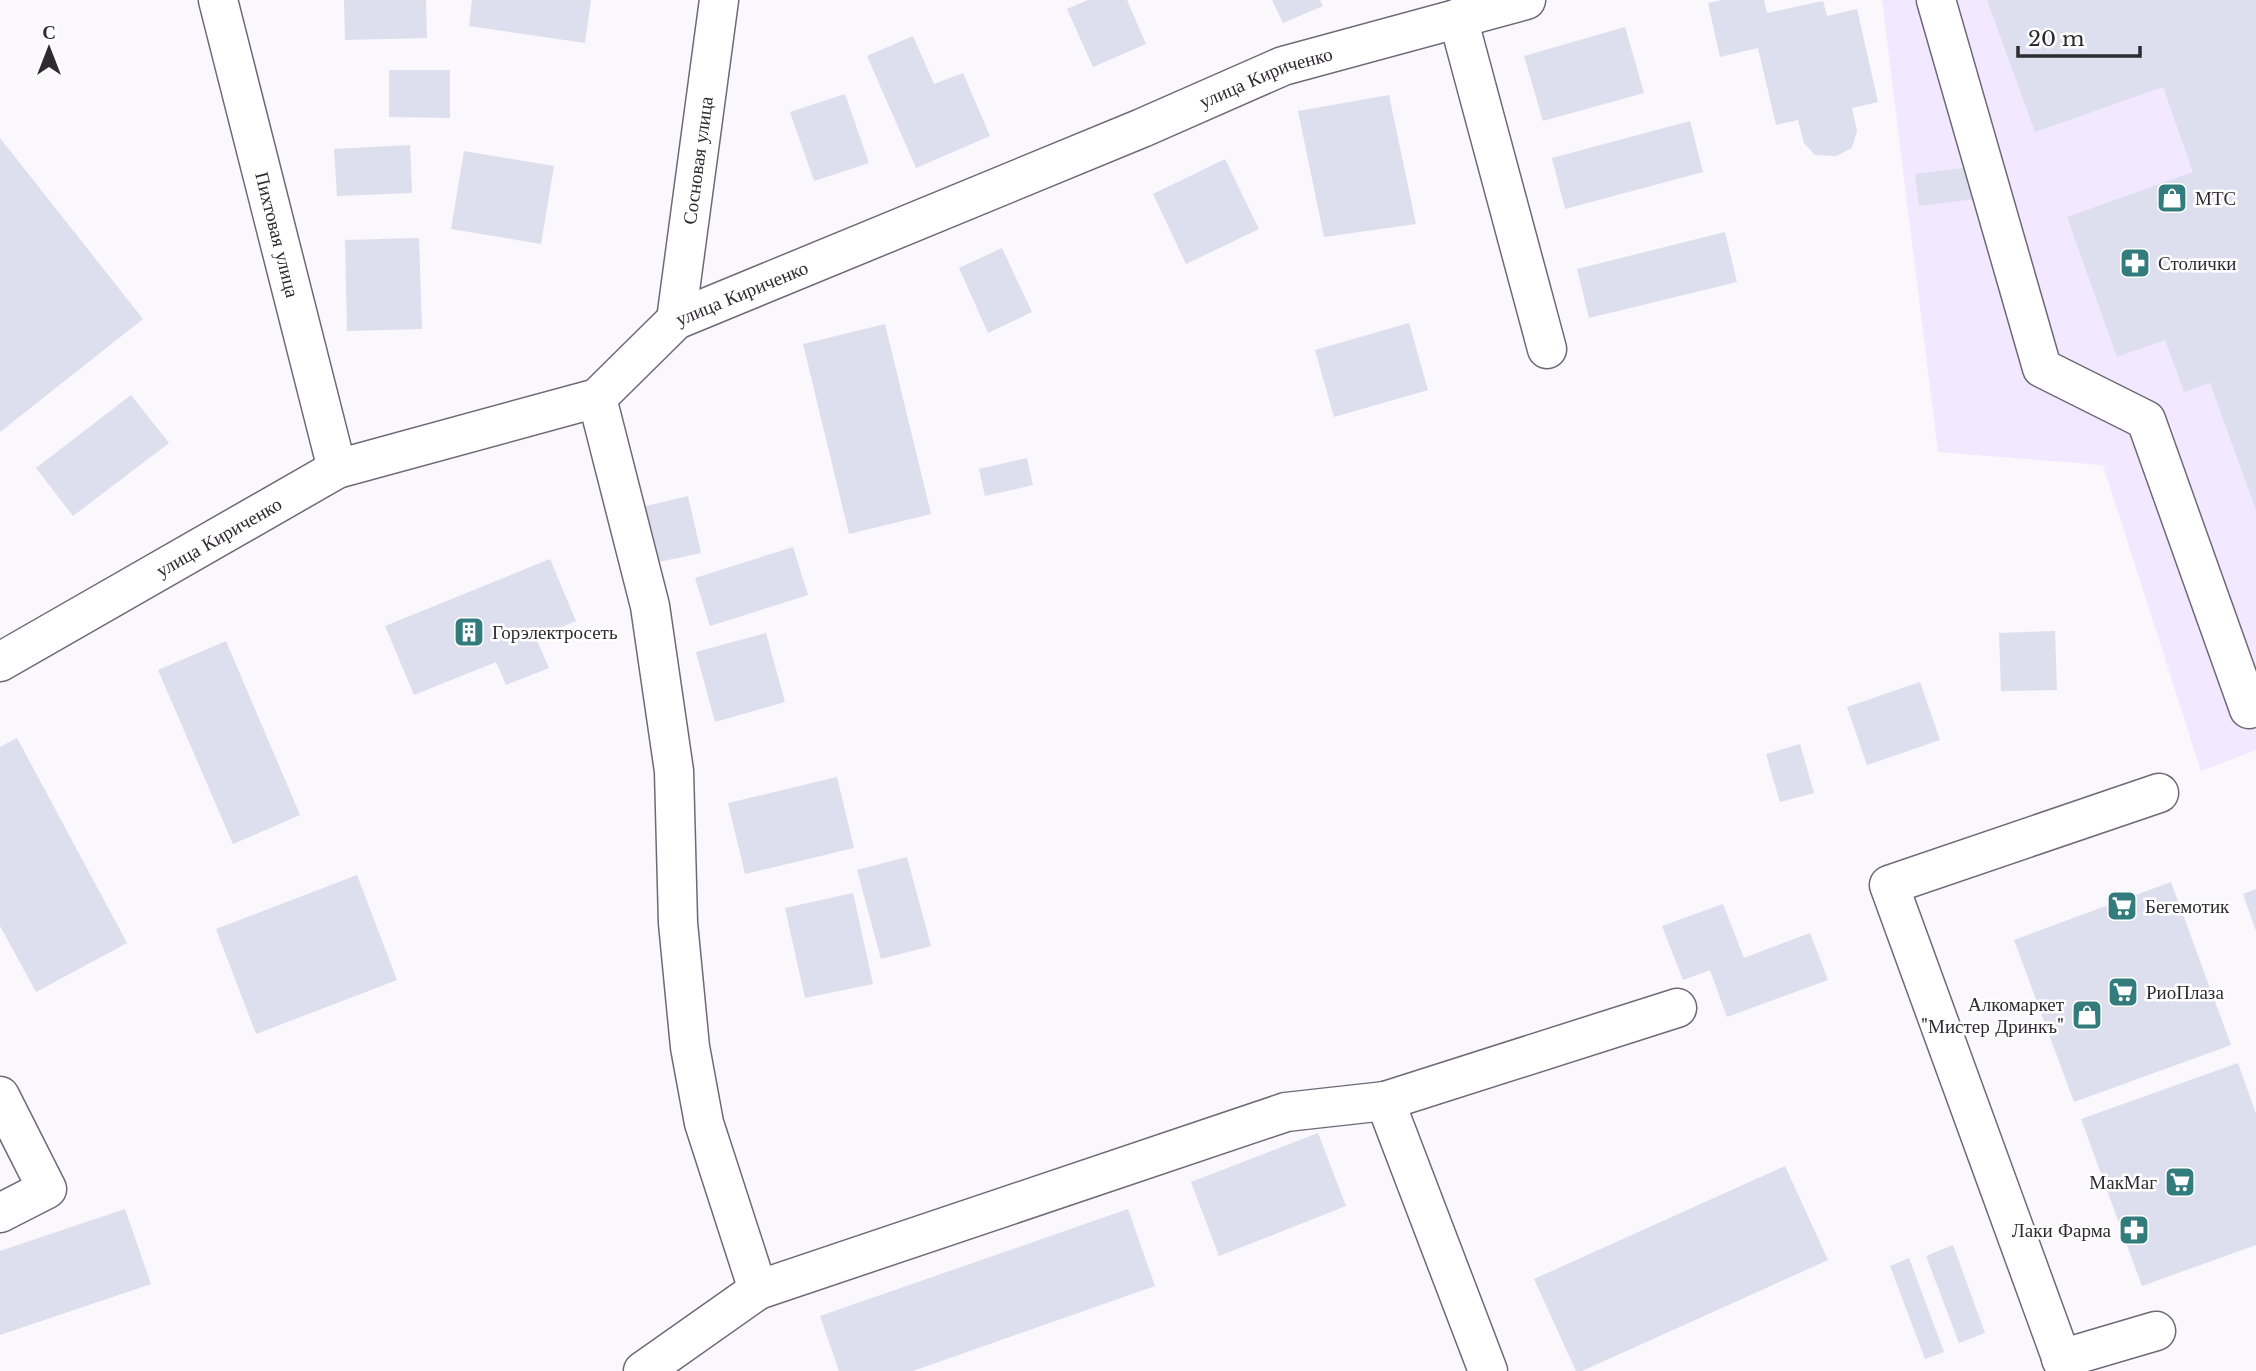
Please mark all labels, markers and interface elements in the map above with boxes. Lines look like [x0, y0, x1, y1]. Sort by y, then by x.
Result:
north arrow [14, 14, 84, 84]
scale bar [2018, 14, 2140, 58]
text: С [42, 21, 56, 44]
text: 20 m [2028, 26, 2085, 52]
street label: улица Кириченко [1196, 42, 1335, 113]
street label: Сосновая улица [678, 94, 718, 226]
street label: Пихтовая улица [250, 169, 304, 300]
shop icon: МТС [2155, 181, 2189, 215]
place label: МТС [2195, 187, 2236, 210]
pharmacy icon: Столички [2118, 246, 2152, 280]
place label: Столички [2158, 252, 2236, 275]
street label: улица Кириченко [672, 256, 811, 331]
street label: улица Кириченко [152, 492, 286, 582]
building icon: Горэлектросеть [452, 615, 486, 649]
place label: Горэлектросеть [492, 621, 618, 644]
supermarket icon: Бегемотик [2105, 889, 2139, 923]
place label: Бегемотик [2145, 895, 2230, 918]
supermarket icon: РиоПлаза [2106, 975, 2140, 1009]
place label: РиоПлаза [2146, 981, 2224, 1004]
place label: Алкомаркет "Мистер Дринкъ" [1921, 993, 2065, 1038]
shop icon: Алкомаркет "Мистер Дринкъ" [2070, 998, 2104, 1032]
supermarket icon: МакМаг [2163, 1165, 2197, 1199]
place label: МакМаг [2089, 1171, 2157, 1194]
pharmacy icon: Лаки Фарма [2117, 1213, 2151, 1247]
place label: Лаки Фарма [2012, 1219, 2112, 1242]

